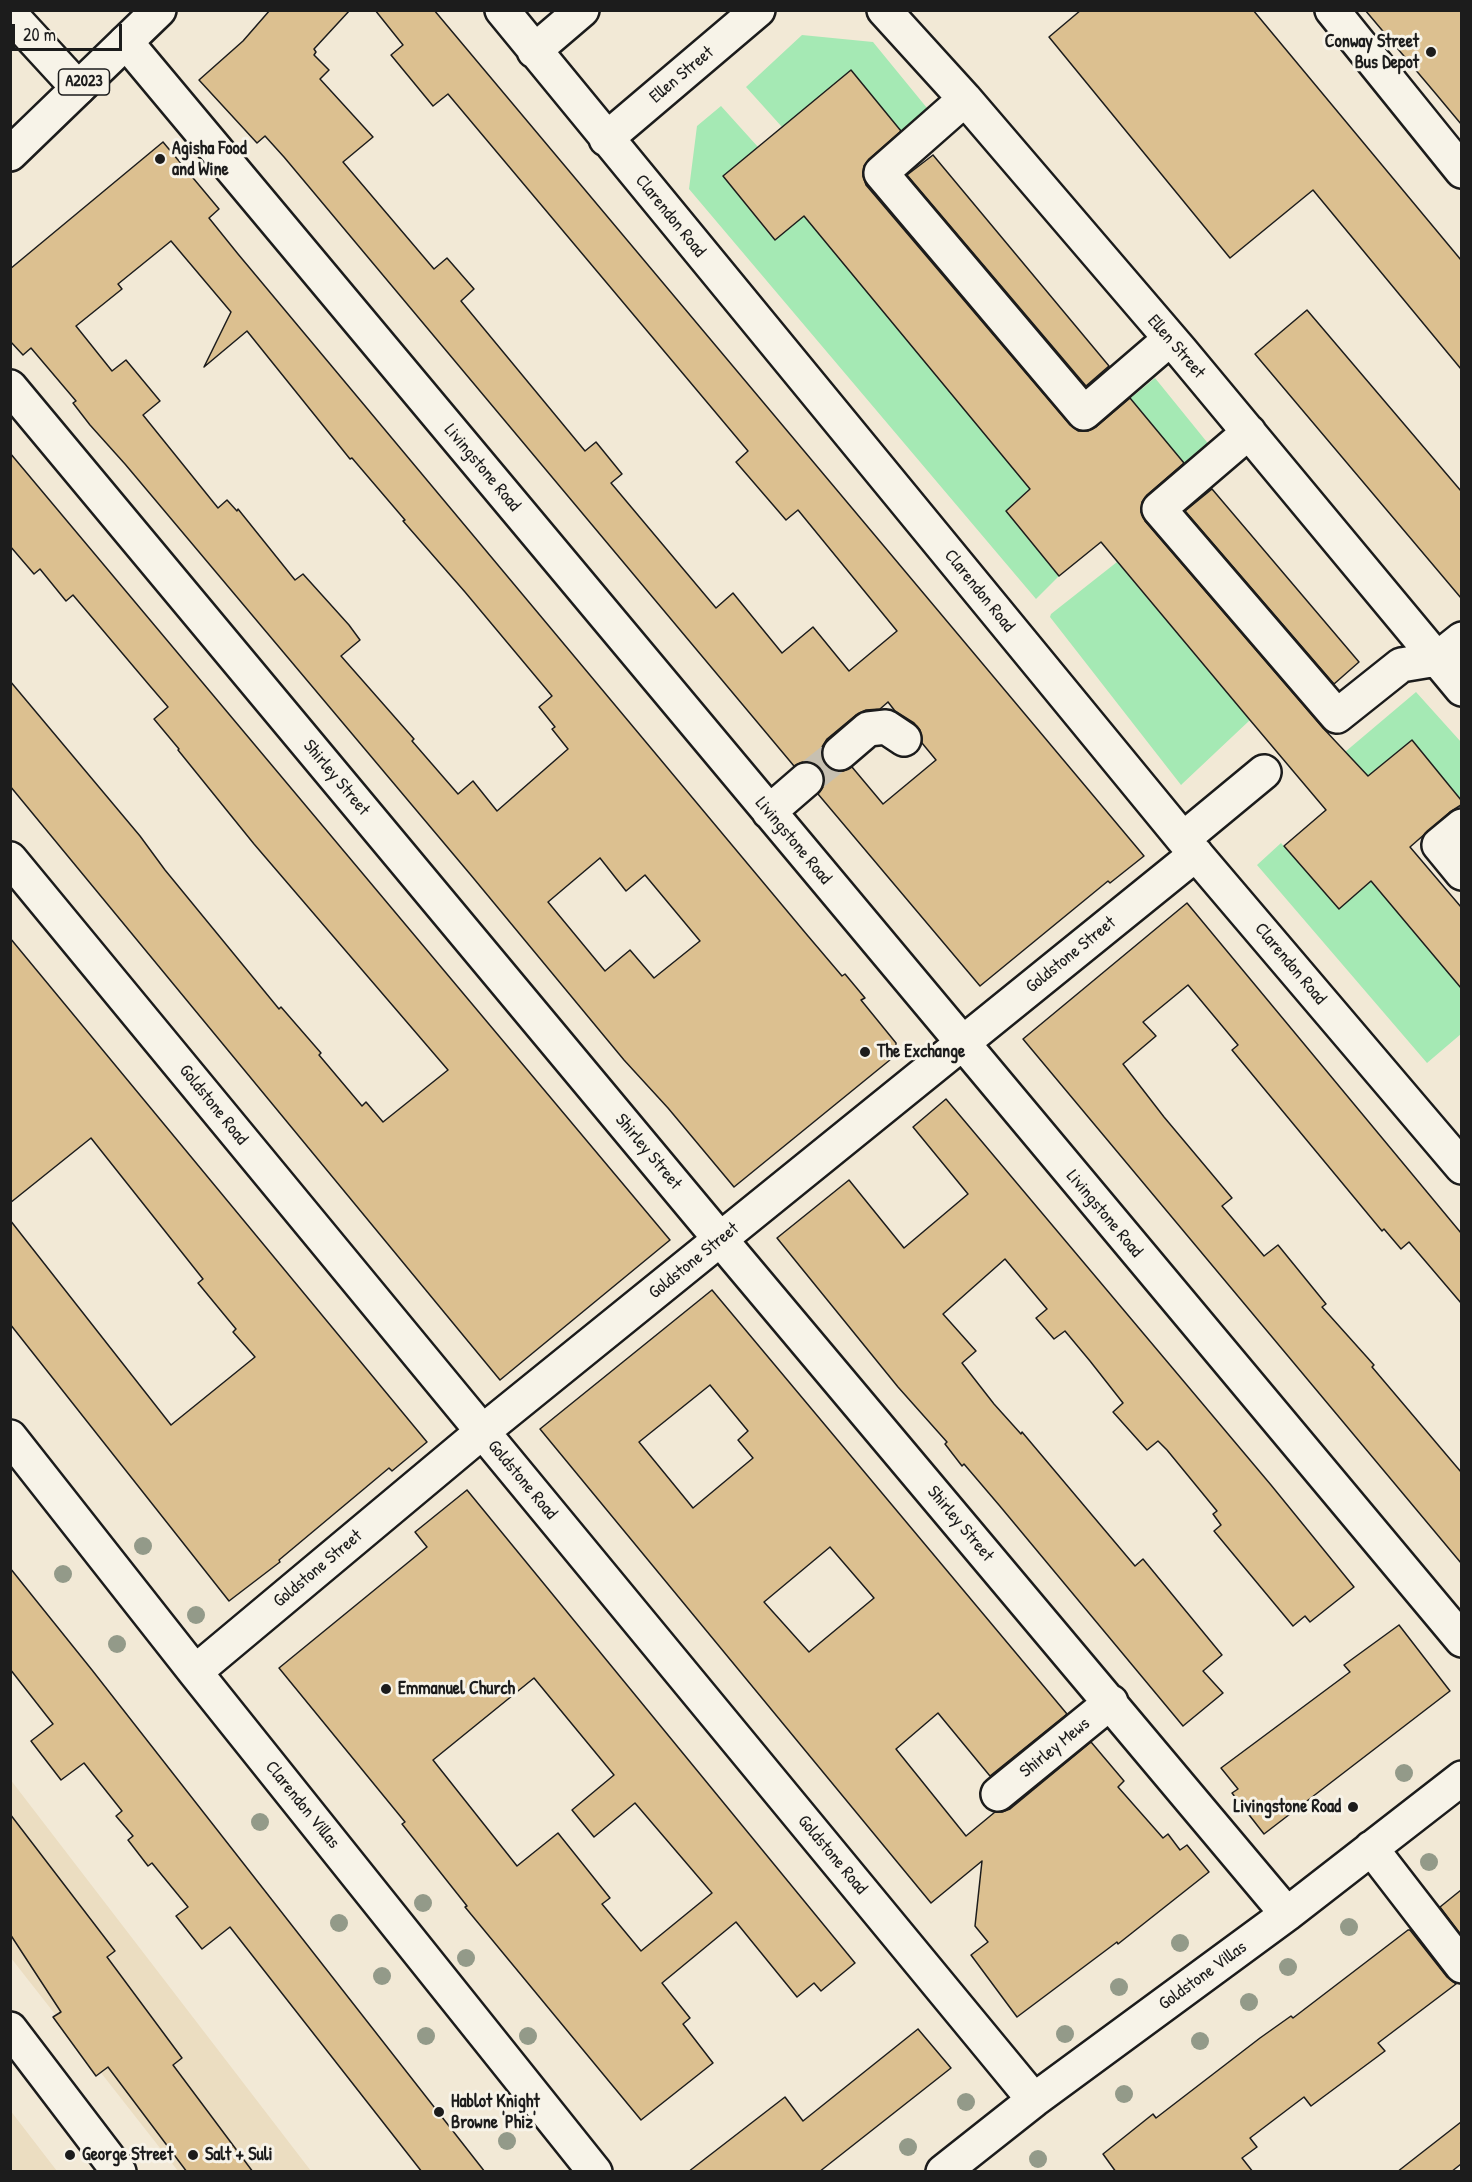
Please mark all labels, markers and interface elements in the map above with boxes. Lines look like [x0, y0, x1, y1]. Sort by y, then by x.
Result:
scale bar [15, 12, 124, 50]
text: 20 m [23, 22, 56, 47]
place label: Conway Street Bus Depot [1325, 31, 1419, 74]
street label: Ellen Street [646, 42, 718, 108]
marker: Conway Street Bus Depot [1424, 45, 1438, 59]
road number: A2023 [58, 69, 110, 95]
place label: Agisha Food and Wine [172, 138, 247, 180]
marker: Agisha Food and Wine [153, 152, 167, 166]
street label: Clarendon Road [630, 170, 710, 262]
street label: Ellen Street [1143, 311, 1209, 383]
street label: Livingstone Road [439, 420, 525, 516]
street label: Clarendon Road [939, 545, 1019, 637]
street label: Shirley Street [298, 736, 374, 820]
street label: Livingstone Road [750, 793, 836, 889]
street label: Goldstone Street [1022, 912, 1120, 998]
street label: Clarendon Road [1250, 919, 1330, 1009]
place label: The Exchange [877, 1041, 965, 1063]
marker: The Exchange [858, 1045, 872, 1059]
street label: Goldstone Road [174, 1061, 252, 1149]
street label: Shirley Street [610, 1110, 686, 1194]
street label: Livingstone Road [1061, 1166, 1147, 1262]
street label: Goldstone Street [645, 1218, 743, 1304]
street label: Goldstone Road [483, 1436, 561, 1524]
street label: Shirley Street [922, 1482, 998, 1566]
street label: Goldstone Street [269, 1526, 367, 1612]
place label: Emmanuel Church [398, 1678, 515, 1700]
marker: Emmanuel Church [379, 1682, 393, 1696]
street label: Shirley Mews [1016, 1713, 1094, 1783]
street label: Clarendon Villas [260, 1757, 344, 1853]
place label: Livingstone Road [1234, 1796, 1341, 1818]
marker: Livingstone Road [1346, 1800, 1360, 1814]
street label: Goldstone Road [793, 1811, 871, 1899]
street label: Goldstone Villas [1155, 1937, 1251, 2015]
place label: Hablot Knight Browne 'Phiz' [451, 2091, 540, 2134]
marker: Hablot Knight Browne 'Phiz' [432, 2105, 446, 2119]
place label: George Street [82, 2144, 173, 2166]
place label: Salt + Suli [205, 2144, 272, 2166]
marker: George Street [63, 2148, 77, 2162]
marker: Salt + Suli [186, 2148, 200, 2162]

